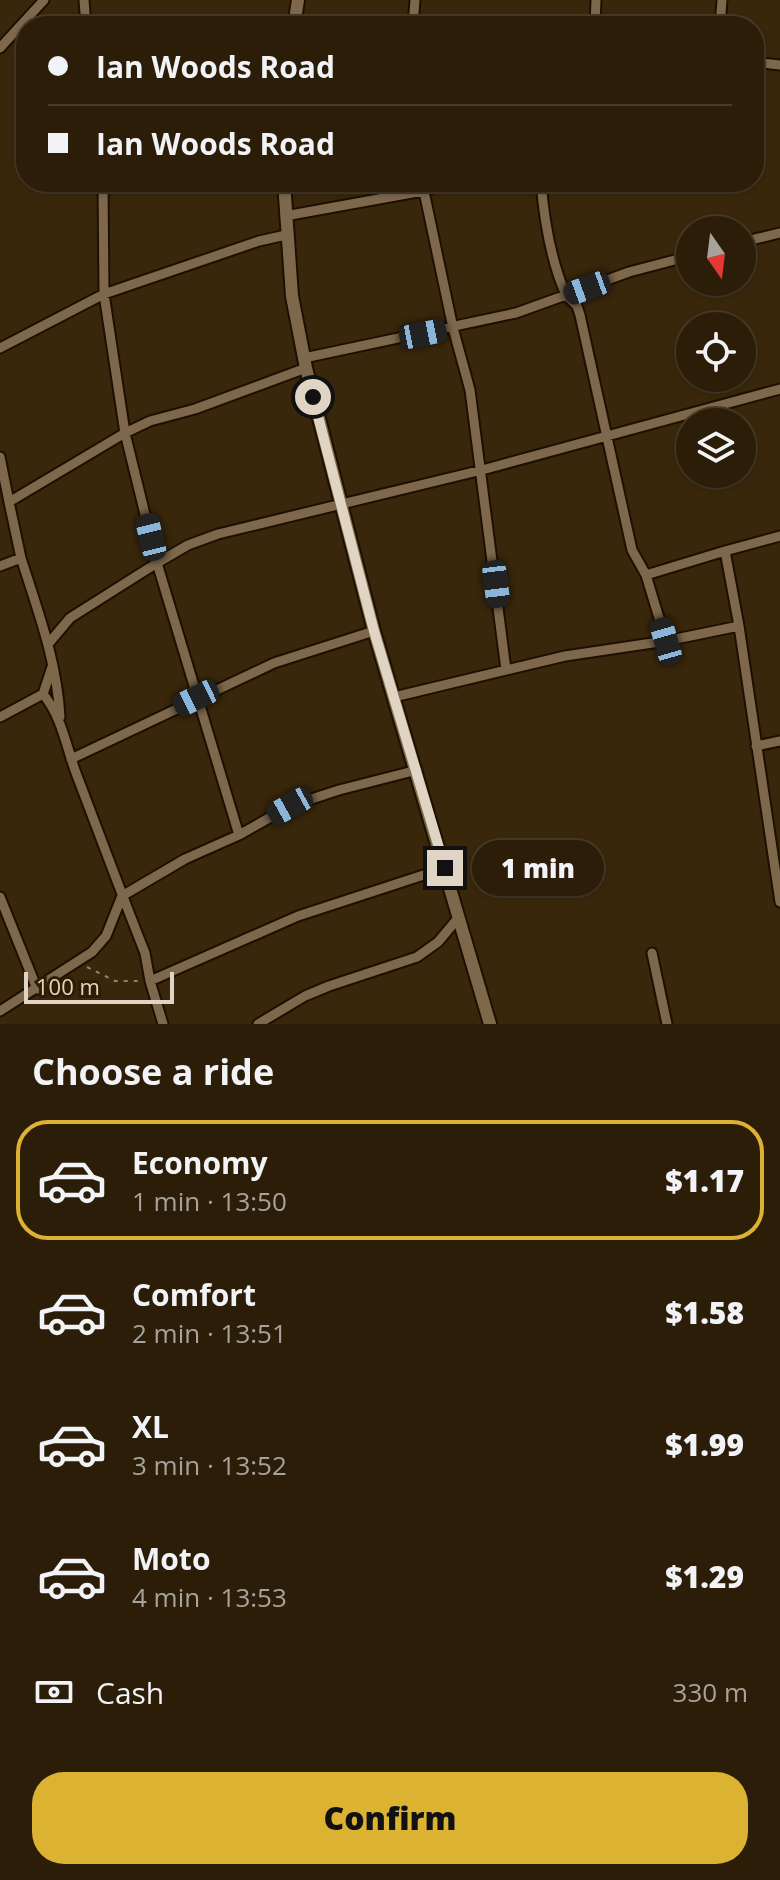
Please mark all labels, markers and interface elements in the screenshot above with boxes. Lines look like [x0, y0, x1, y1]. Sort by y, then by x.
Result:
text: Ian Woods Road [96, 46, 335, 87]
text: Ian Woods Road [96, 123, 335, 164]
north arrow [676, 216, 756, 296]
map controls [676, 216, 756, 488]
car [560, 269, 614, 307]
button: locate [676, 312, 756, 392]
car [397, 318, 449, 350]
route start [295, 379, 331, 415]
button: layers [676, 408, 756, 488]
car [134, 511, 168, 563]
car [481, 559, 511, 609]
car [648, 615, 684, 667]
car [169, 677, 223, 719]
car [263, 784, 317, 828]
callout: 1 min [473, 840, 605, 896]
route end [427, 850, 463, 886]
text: 1 min [501, 850, 575, 886]
scale bar [24, 968, 174, 1004]
text: 100 m [36, 971, 100, 1001]
text: Choose a ride [32, 1047, 274, 1096]
text: Economy [132, 1142, 268, 1183]
icon: car [36, 1144, 108, 1216]
text: $1.17 [665, 1160, 744, 1201]
text: 1 min · 13:50 [132, 1183, 287, 1219]
text: Comfort [132, 1274, 256, 1315]
icon: car [36, 1276, 108, 1348]
text: $1.58 [665, 1292, 744, 1333]
text: 2 min · 13:51 [132, 1315, 287, 1351]
text: XL [132, 1406, 169, 1447]
icon: car [36, 1408, 108, 1480]
text: $1.99 [665, 1424, 744, 1465]
text: 3 min · 13:52 [132, 1447, 287, 1483]
text: Moto [132, 1538, 210, 1579]
icon: car [36, 1540, 108, 1612]
text: $1.29 [665, 1556, 744, 1597]
text: 4 min · 13:53 [132, 1579, 287, 1615]
icon: cash [32, 1670, 76, 1714]
text: Cash [96, 1672, 164, 1713]
text: 330 m [673, 1674, 748, 1710]
button: Confirm [32, 1772, 748, 1864]

